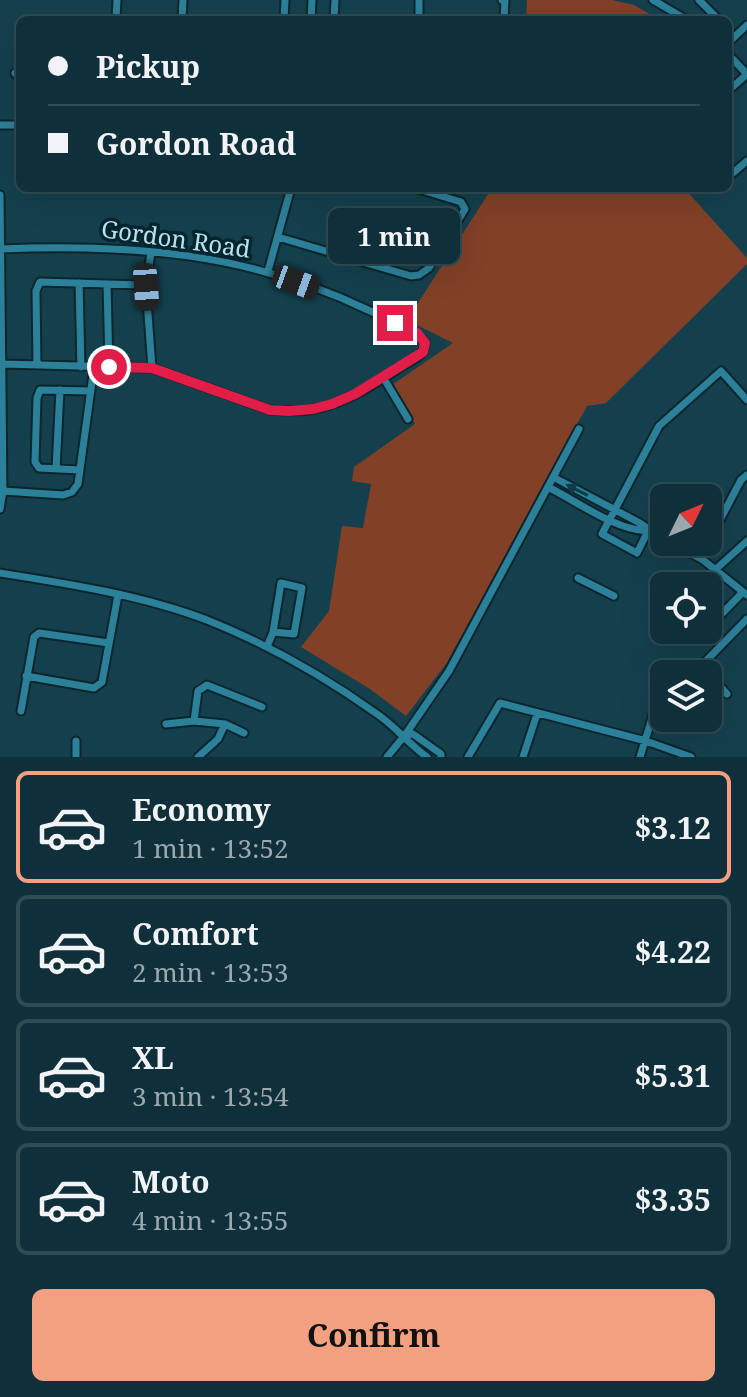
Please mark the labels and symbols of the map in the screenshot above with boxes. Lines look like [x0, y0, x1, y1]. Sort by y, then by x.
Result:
callout: 1 min [329, 207, 461, 263]
street label: Gordon Road [99, 211, 253, 265]
car [132, 262, 160, 312]
car [269, 263, 323, 301]
route end [377, 305, 413, 341]
route start [91, 349, 127, 385]
one-way arrow [565, 483, 588, 496]
north arrow [650, 484, 722, 556]

